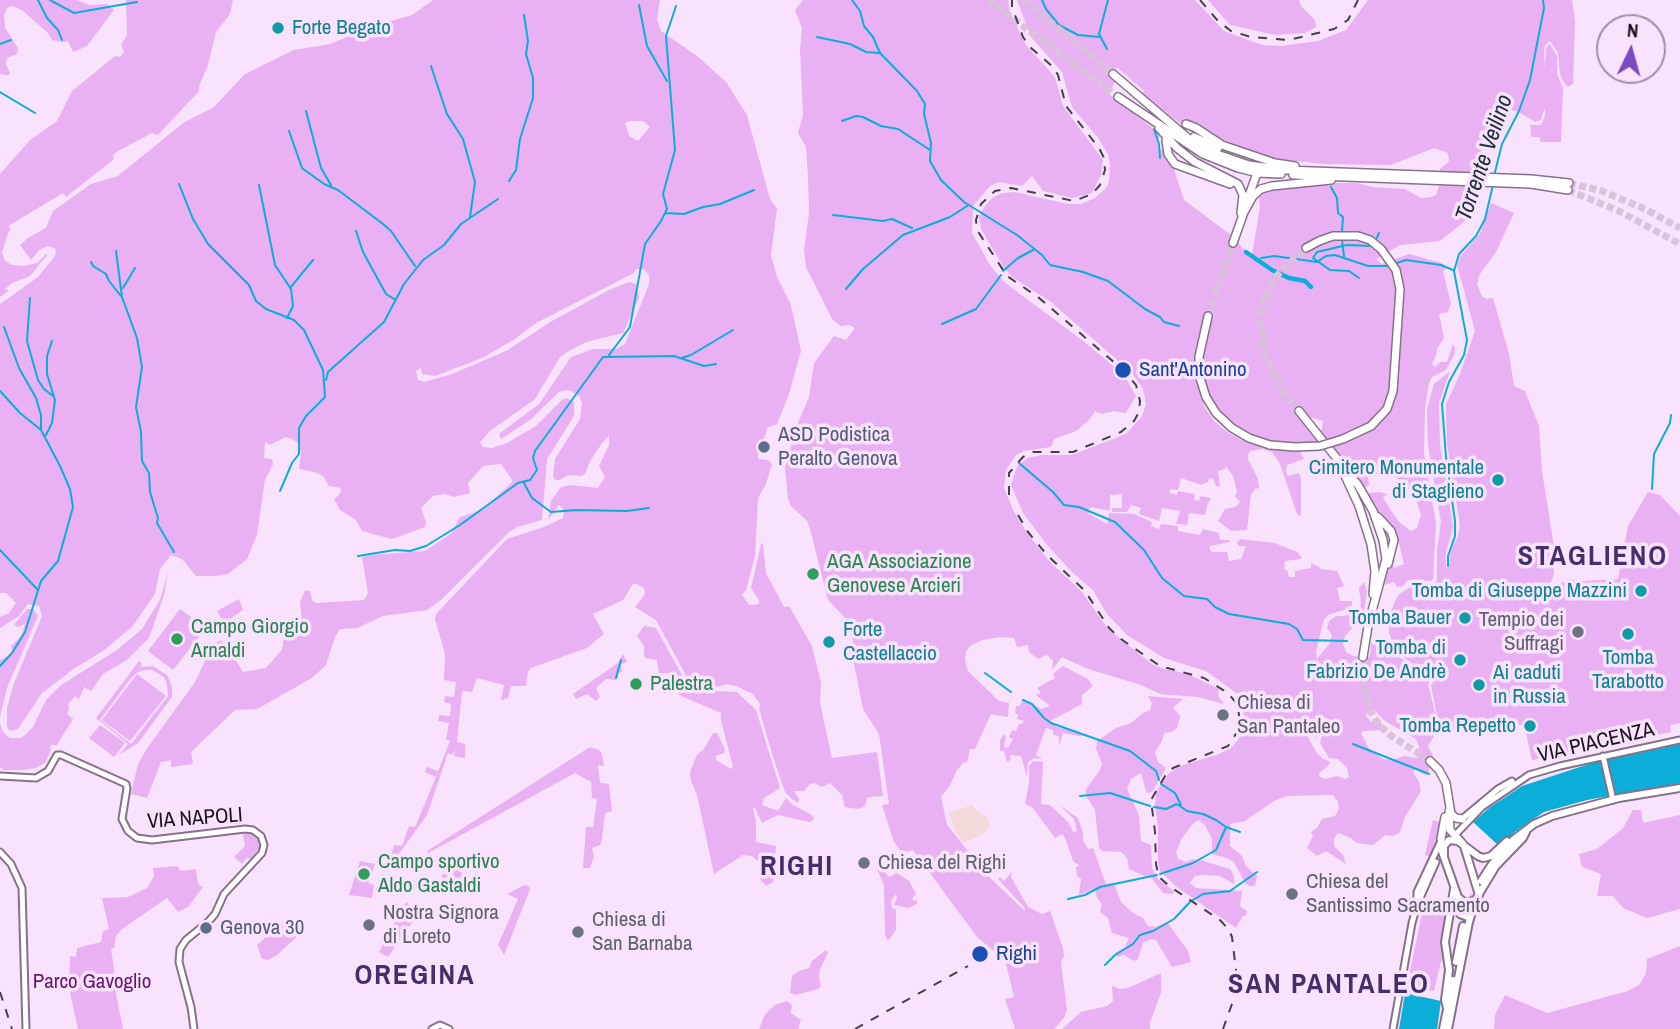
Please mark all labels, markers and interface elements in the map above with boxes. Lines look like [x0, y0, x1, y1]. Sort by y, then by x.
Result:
north arrow [1596, 14, 1666, 84]
place label: Forte Begato [292, 15, 391, 41]
text: N [1626, 17, 1639, 44]
marker: Forte Begato [270, 20, 286, 36]
water label: Torrente Veilino [1451, 91, 1519, 225]
place label: Sant'Antonino [1139, 357, 1247, 383]
marker: Sant'Antonino [1113, 360, 1133, 380]
place label: ASD Podistica Peralto Genova [778, 422, 898, 472]
marker: ASD Podistica Peralto Genova [756, 439, 772, 455]
place label: Cimitero Monumentale di Staglieno [1309, 455, 1484, 505]
marker: Cimitero Monumentale di Staglieno [1490, 472, 1506, 488]
district label: STAGLIENO [1519, 540, 1667, 574]
place label: AGA Associazione Genovese Arcieri [827, 549, 972, 599]
marker: AGA Associazione Genovese Arcieri [805, 566, 821, 582]
place label: Tomba di Giuseppe Mazzini [1412, 578, 1627, 604]
marker: Tomba di Giuseppe Mazzini [1633, 583, 1649, 599]
place label: Tomba Bauer [1349, 605, 1451, 631]
place label: Tempio dei Suffragi [1479, 607, 1564, 657]
marker: Tomba Bauer [1457, 610, 1473, 626]
place label: Campo Giorgio Arnaldi [191, 614, 309, 664]
place label: Forte Castellaccio [843, 617, 937, 667]
marker: Tempio dei Suffragi [1570, 624, 1586, 640]
marker: Tomba Tarabotto [1620, 626, 1636, 642]
marker: Campo Giorgio Arnaldi [169, 631, 185, 647]
marker: Forte Castellaccio [821, 634, 837, 650]
place label: Tomba di Fabrizio De Andrè [1306, 635, 1446, 685]
place label: Tomba Tarabotto [1592, 645, 1664, 695]
marker: Tomba di Fabrizio De Andrè [1452, 652, 1468, 668]
place label: Ai caduti in Russia [1493, 660, 1566, 710]
place label: Palestra [650, 671, 713, 697]
marker: Palestra [628, 676, 644, 692]
marker: Ai caduti in Russia [1471, 677, 1487, 693]
place label: Chiesa di San Pantaleo [1237, 690, 1340, 740]
marker: Chiesa di San Pantaleo [1215, 707, 1231, 723]
place label: Tomba Repetto [1399, 713, 1516, 739]
street label: VIA PIACENZA [1535, 717, 1657, 769]
marker: Tomba Repetto [1522, 718, 1538, 734]
street label: VIA NAPOLI [146, 803, 244, 835]
place label: Campo sportivo Aldo Gastaldi [378, 849, 500, 899]
district label: RIGHI [761, 850, 833, 884]
place label: Chiesa del Righi [878, 850, 1006, 876]
marker: Chiesa del Righi [856, 855, 872, 871]
marker: Campo sportivo Aldo Gastaldi [356, 866, 372, 882]
place label: Chiesa del Santissimo Sacramento [1306, 869, 1490, 919]
marker: Chiesa del Santissimo Sacramento [1284, 886, 1300, 902]
place label: Nostra Signora di Loreto [383, 900, 499, 950]
place label: Chiesa di San Barnaba [592, 907, 693, 957]
place label: Genova 30 [220, 915, 304, 941]
marker: Nostra Signora di Loreto [361, 917, 377, 933]
marker: Genova 30 [198, 920, 214, 936]
marker: Chiesa di San Barnaba [570, 924, 586, 940]
place label: Righi [996, 941, 1037, 967]
marker: Righi [970, 944, 990, 964]
district label: OREGINA [355, 959, 475, 993]
district label: SAN PANTALEO [1230, 968, 1428, 1002]
park label: Parco Gavoglio [33, 969, 151, 995]

